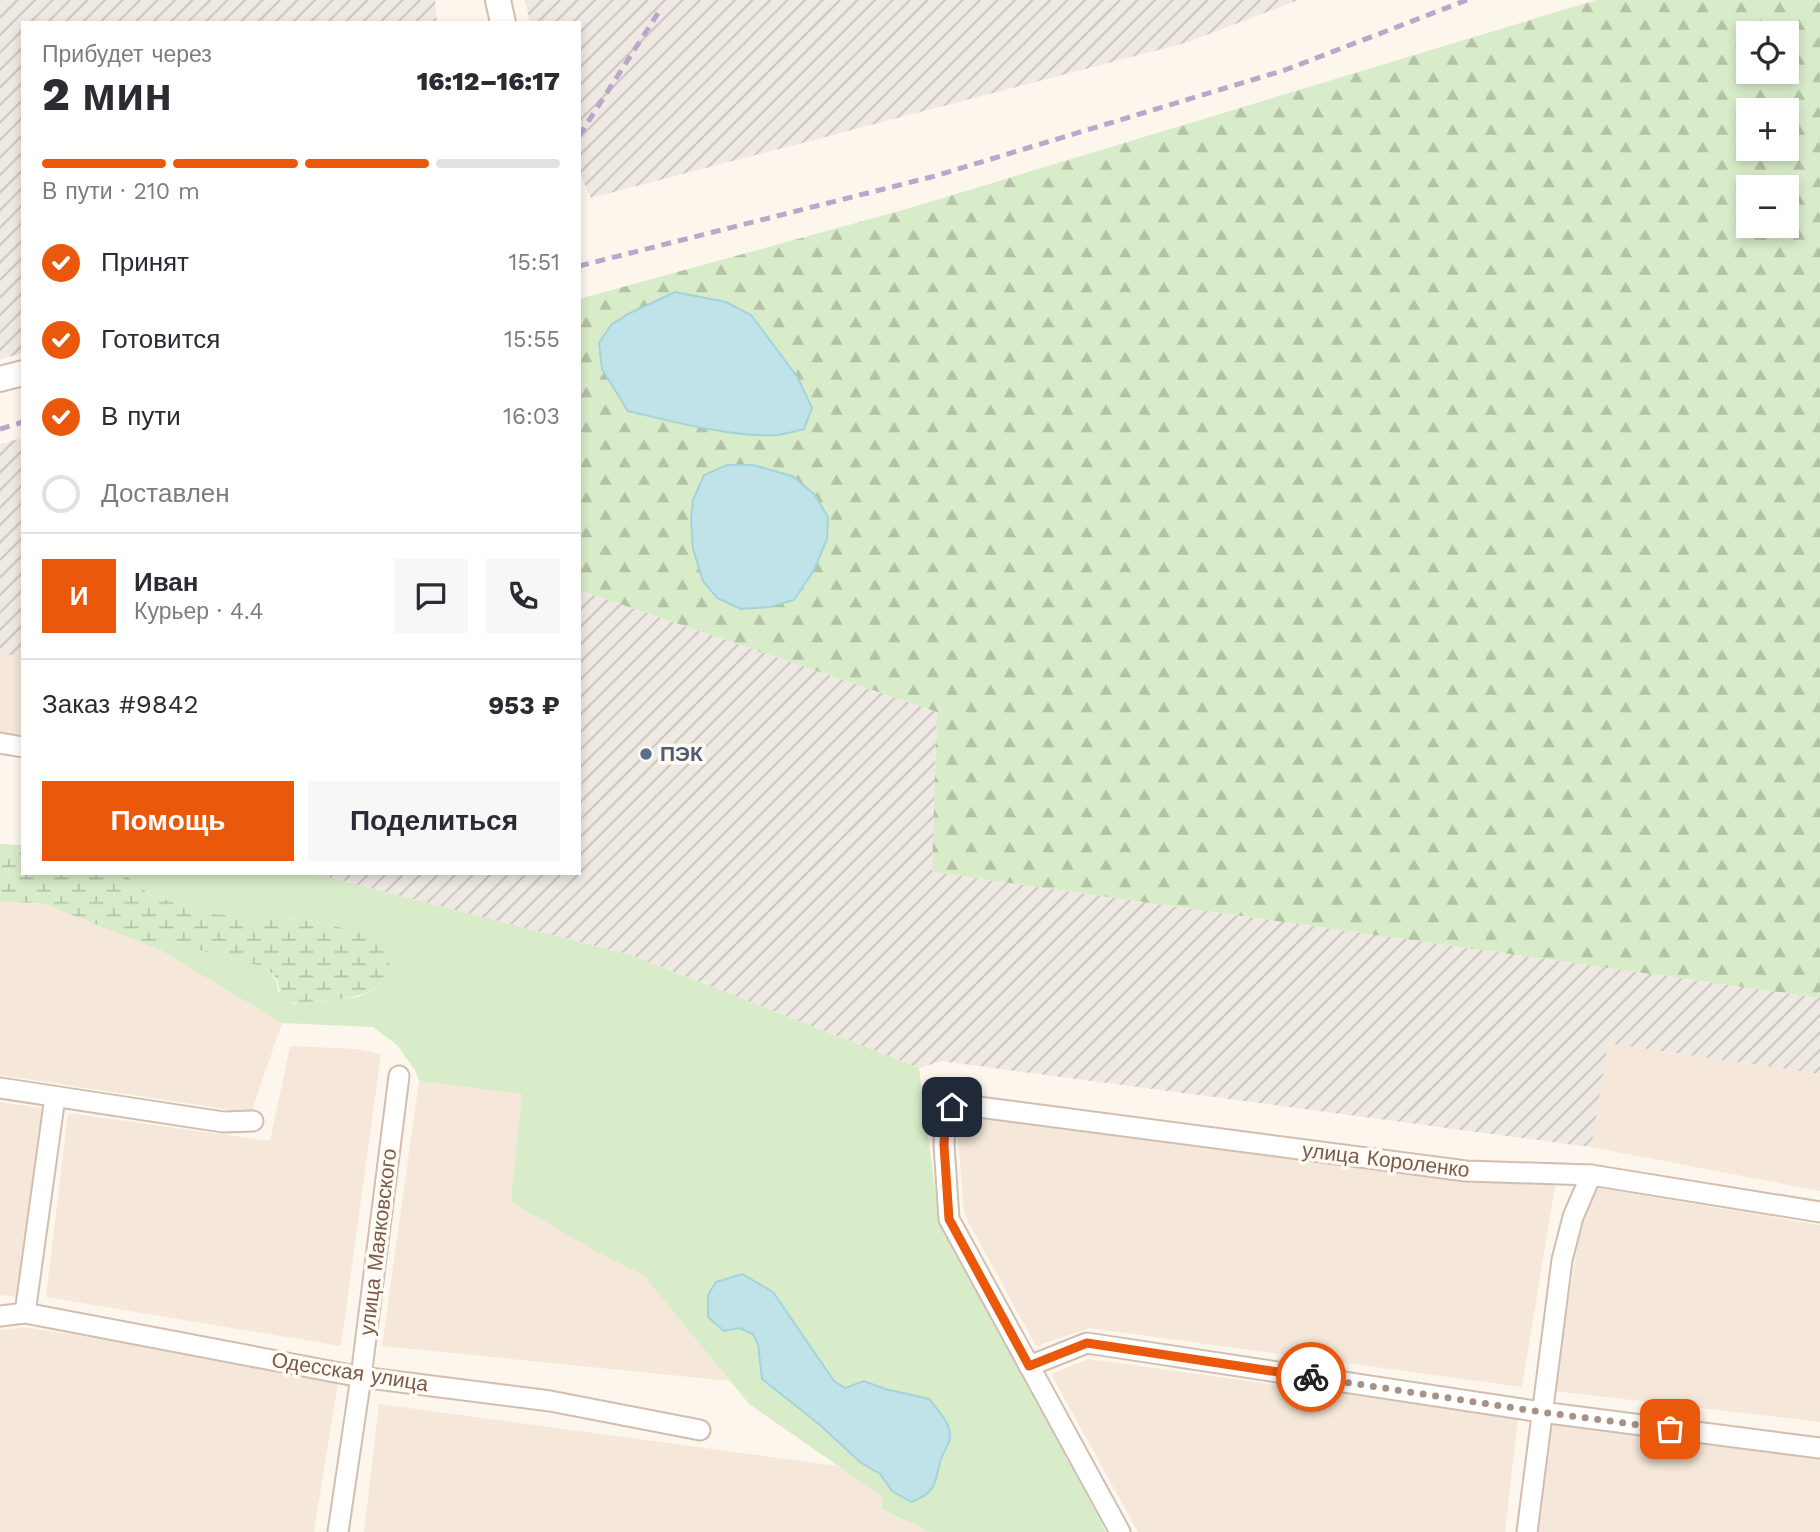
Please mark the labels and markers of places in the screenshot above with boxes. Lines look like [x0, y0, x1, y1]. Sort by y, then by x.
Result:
place label: ПЭК [660, 741, 703, 766]
marker: ПЭК [638, 746, 654, 762]
pin [922, 1077, 982, 1137]
pin [1640, 1399, 1700, 1459]

